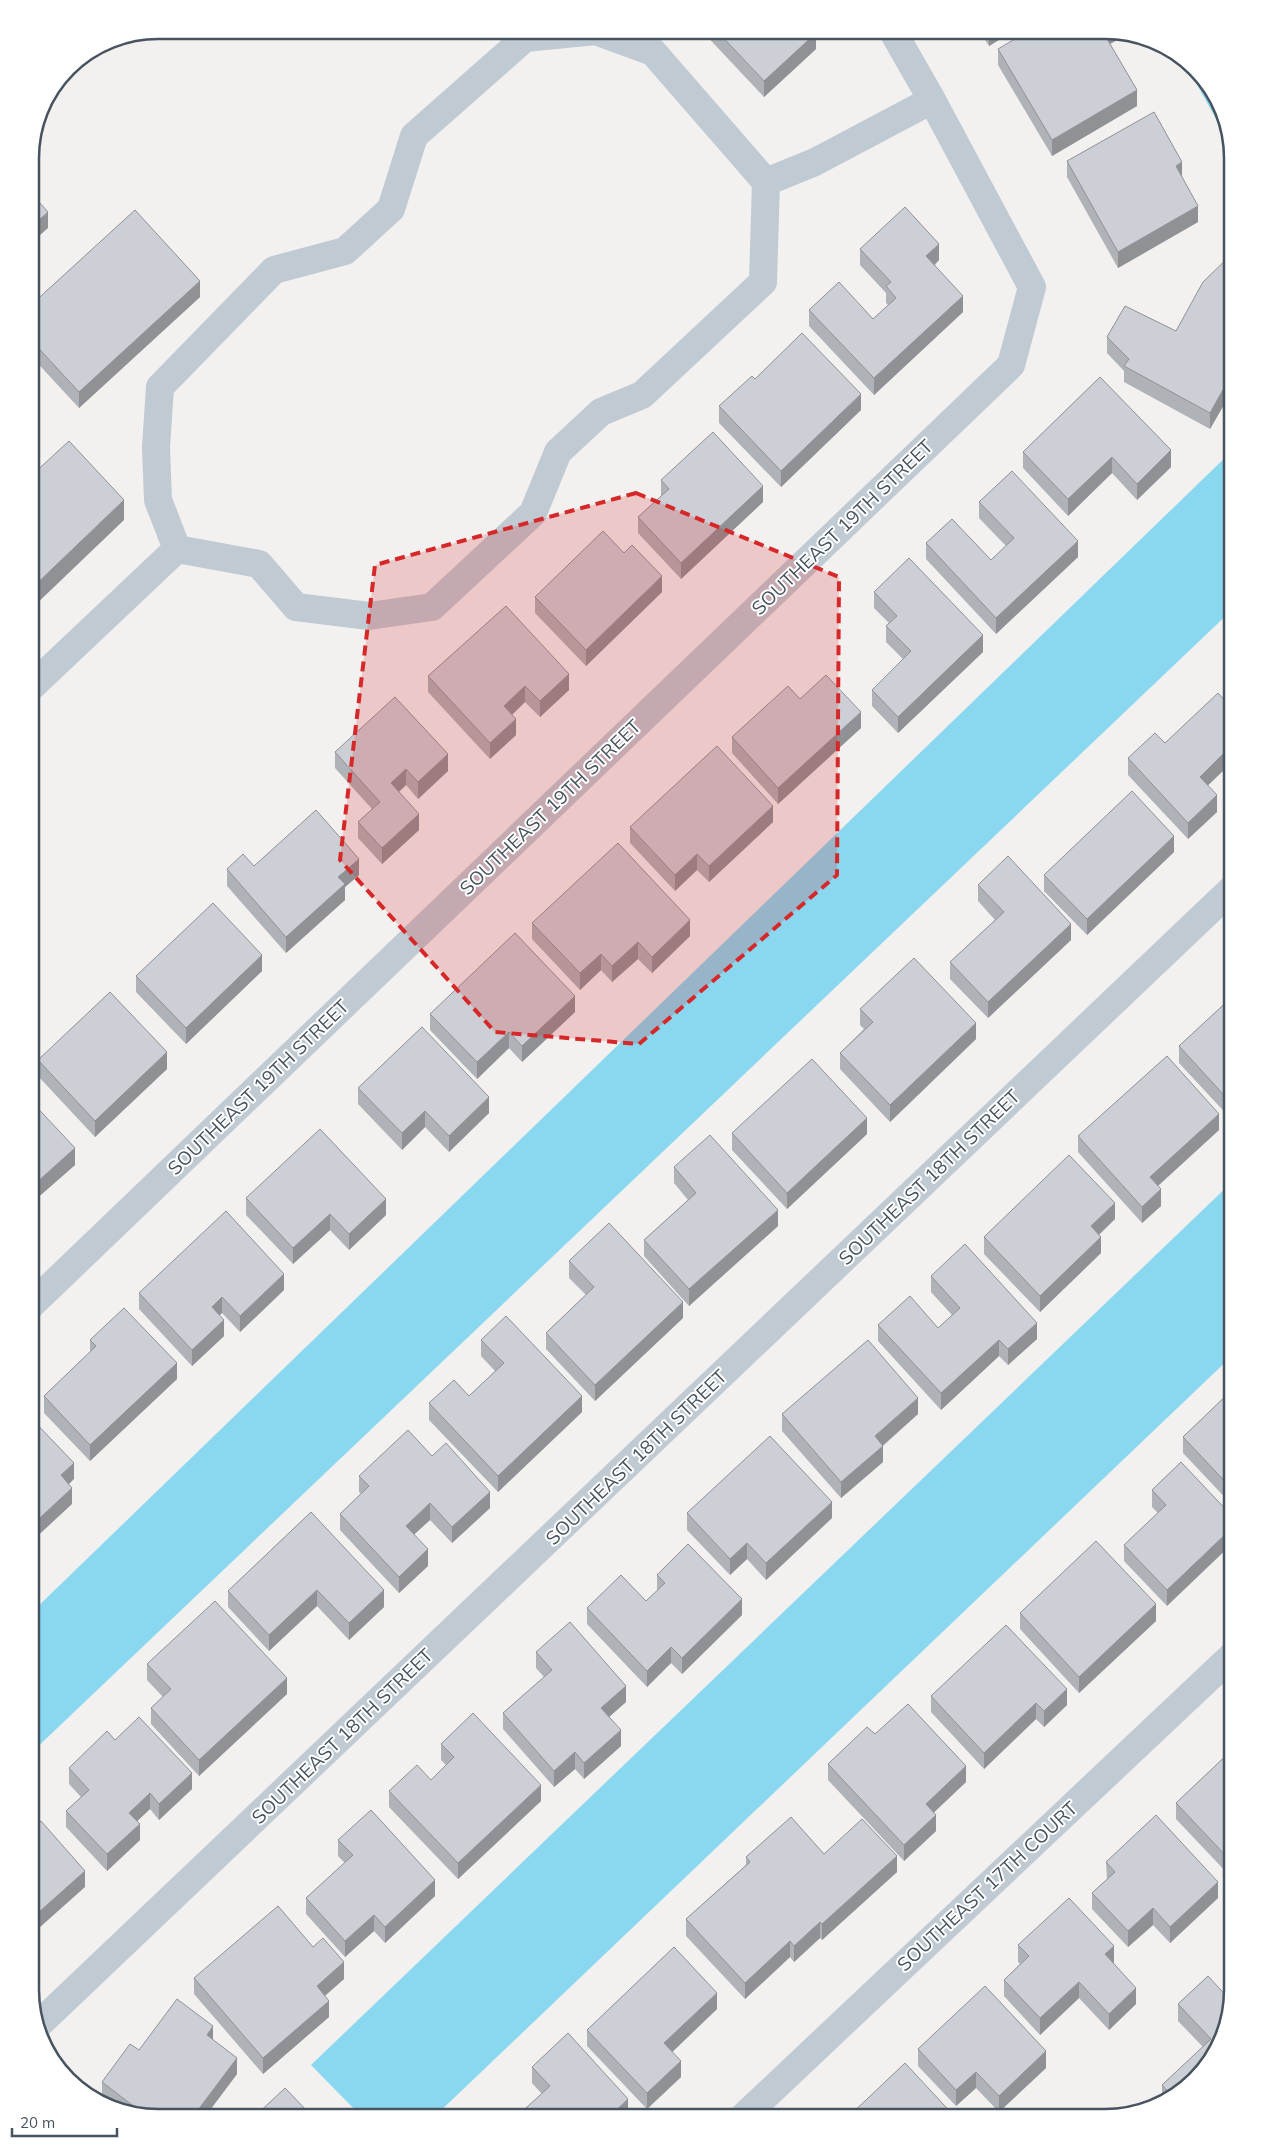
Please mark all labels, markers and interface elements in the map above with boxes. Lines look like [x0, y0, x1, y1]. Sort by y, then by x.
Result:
street label: SOUTHEAST 19TH STREET [746, 434, 938, 620]
street label: SOUTHEAST 19TH STREET [454, 714, 646, 900]
street label: SOUTHEAST 19TH STREET [162, 994, 354, 1180]
street label: SOUTHEAST 18TH STREET [833, 1084, 1025, 1270]
street label: SOUTHEAST 18TH STREET [540, 1364, 732, 1550]
street label: SOUTHEAST 18TH STREET [246, 1643, 438, 1829]
street label: SOUTHEAST 17TH COURT [892, 1796, 1083, 1976]
scale bar [12, 2106, 118, 2138]
text: 20 m [20, 2113, 55, 2132]

